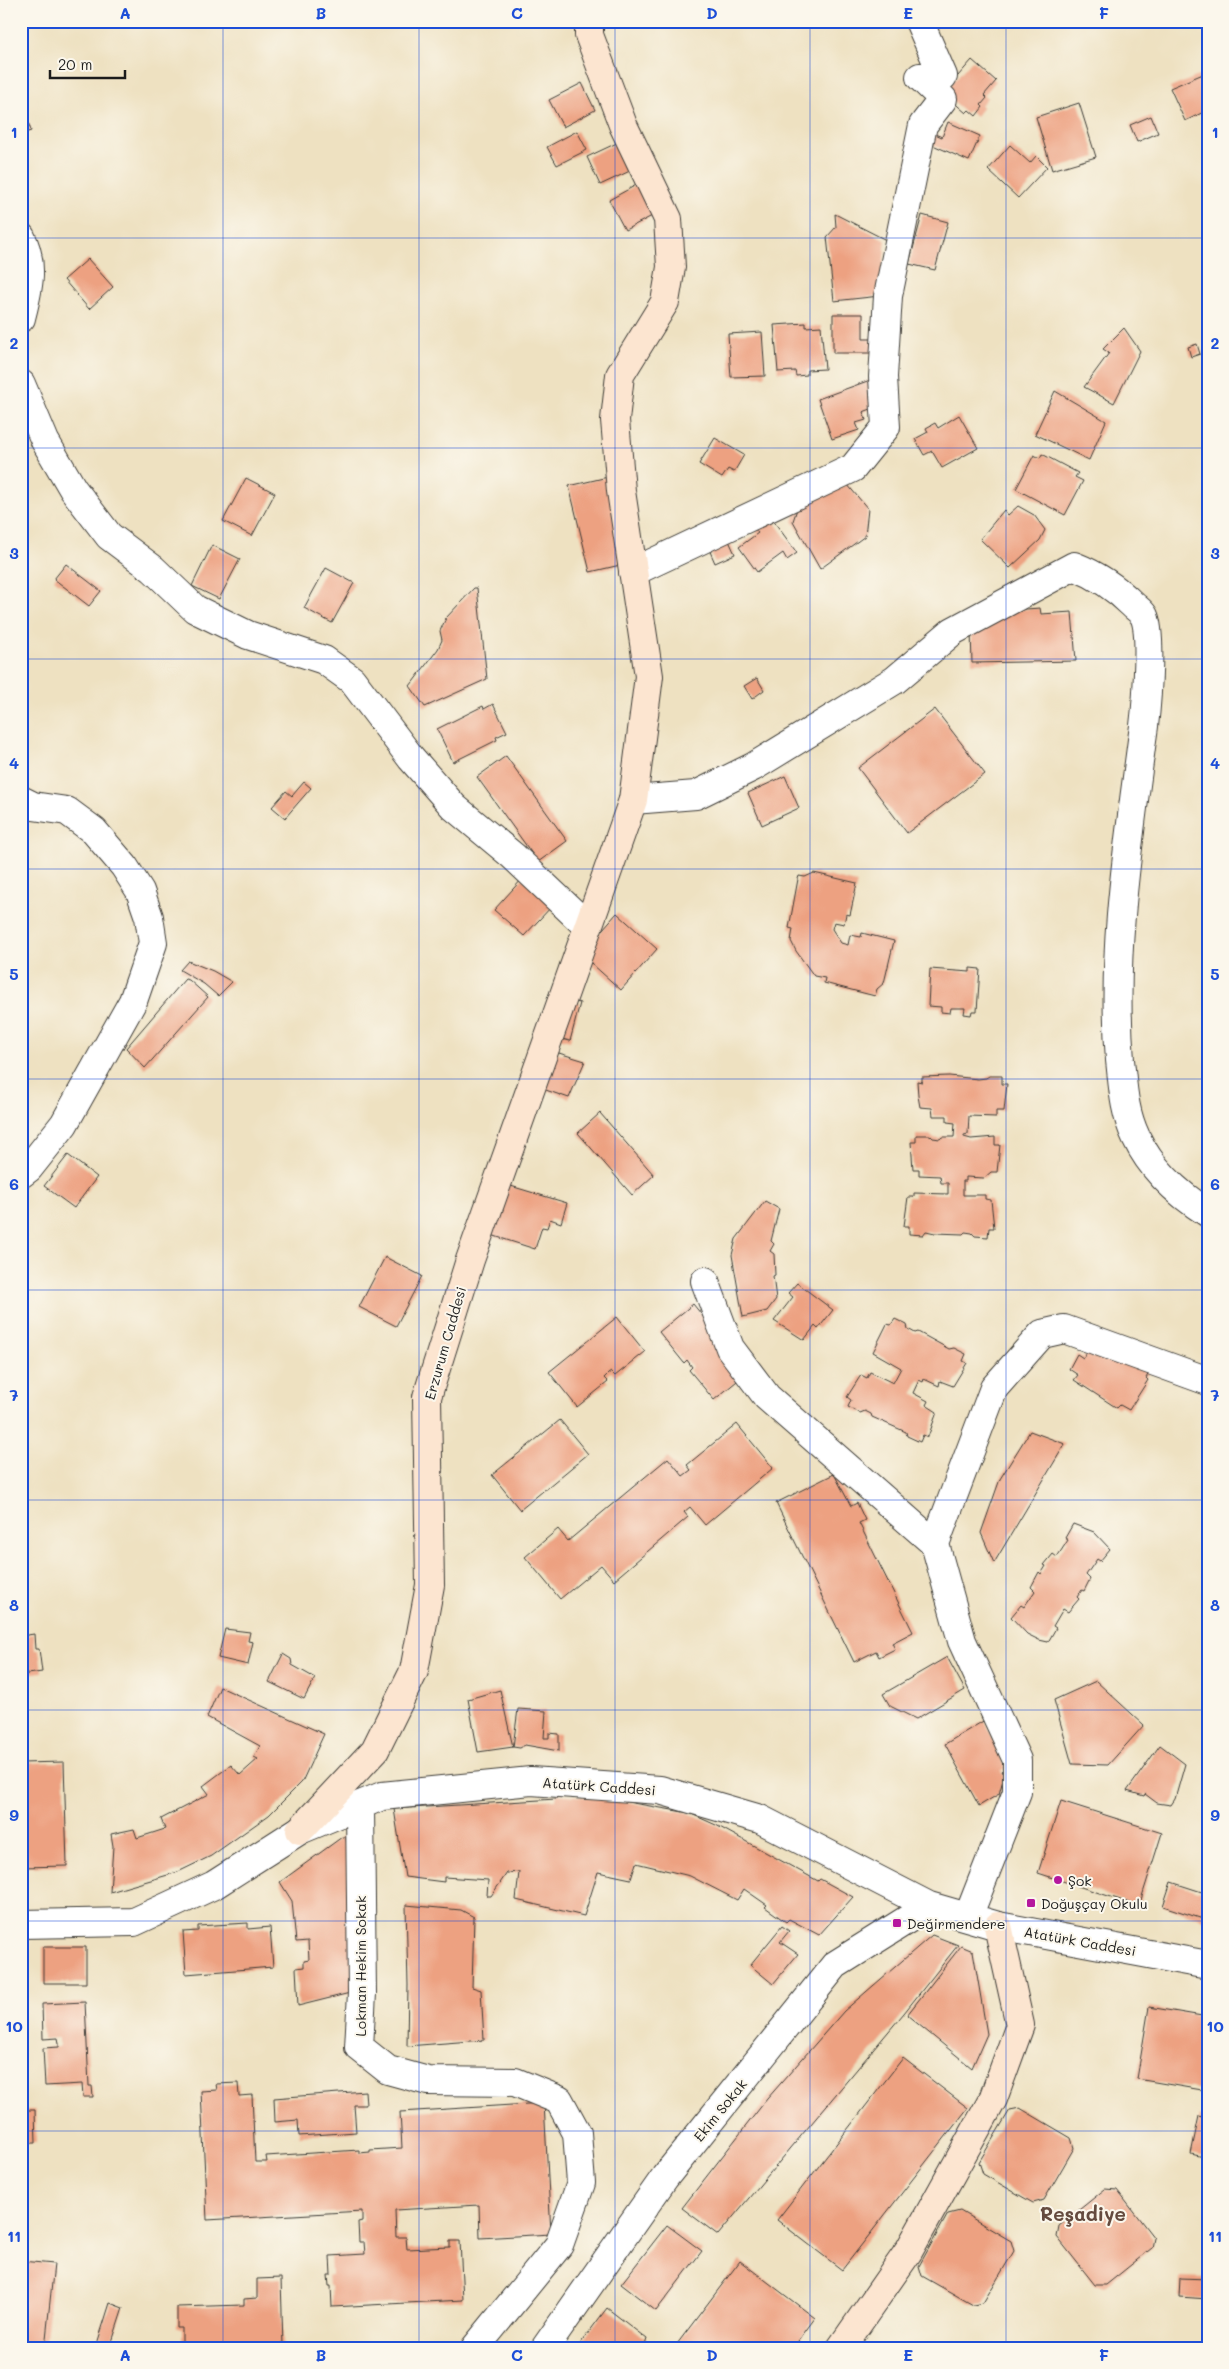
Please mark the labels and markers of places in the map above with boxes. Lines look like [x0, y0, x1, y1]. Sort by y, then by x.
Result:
place label: Şok [1068, 1871, 1092, 1890]
marker: Şok [1052, 1874, 1064, 1886]
place label: Doğuşçay Okulu [1041, 1894, 1148, 1913]
marker: Doğuşçay Okulu [1025, 1897, 1037, 1909]
place label: Değirmendere [907, 1914, 1006, 1933]
marker: Değirmendere [891, 1917, 903, 1929]

